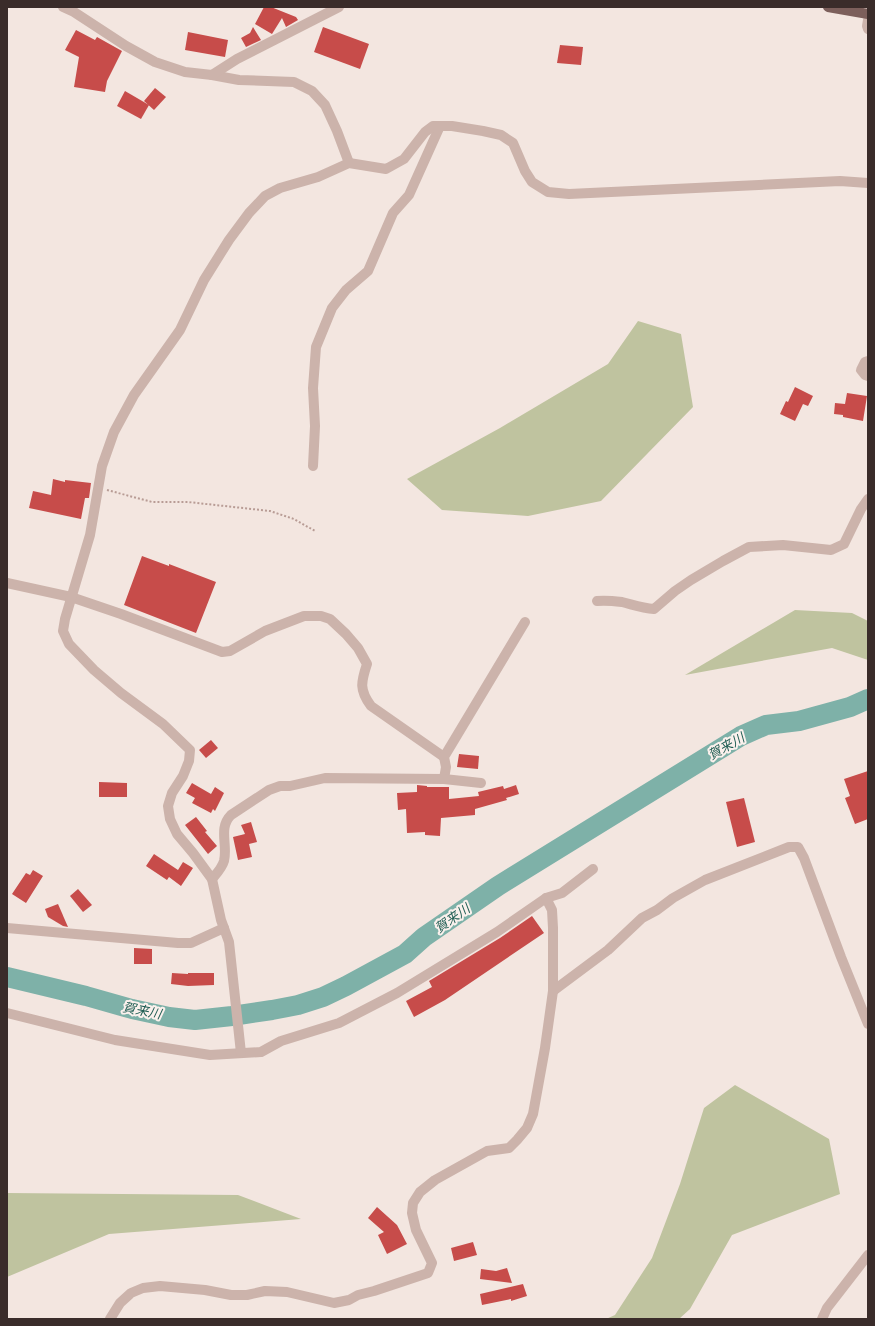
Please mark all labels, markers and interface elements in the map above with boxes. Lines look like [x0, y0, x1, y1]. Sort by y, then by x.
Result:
water label: 賀来川 [706, 729, 749, 763]
water label: 賀来川 [432, 900, 474, 936]
water label: 賀来川 [121, 999, 164, 1022]

